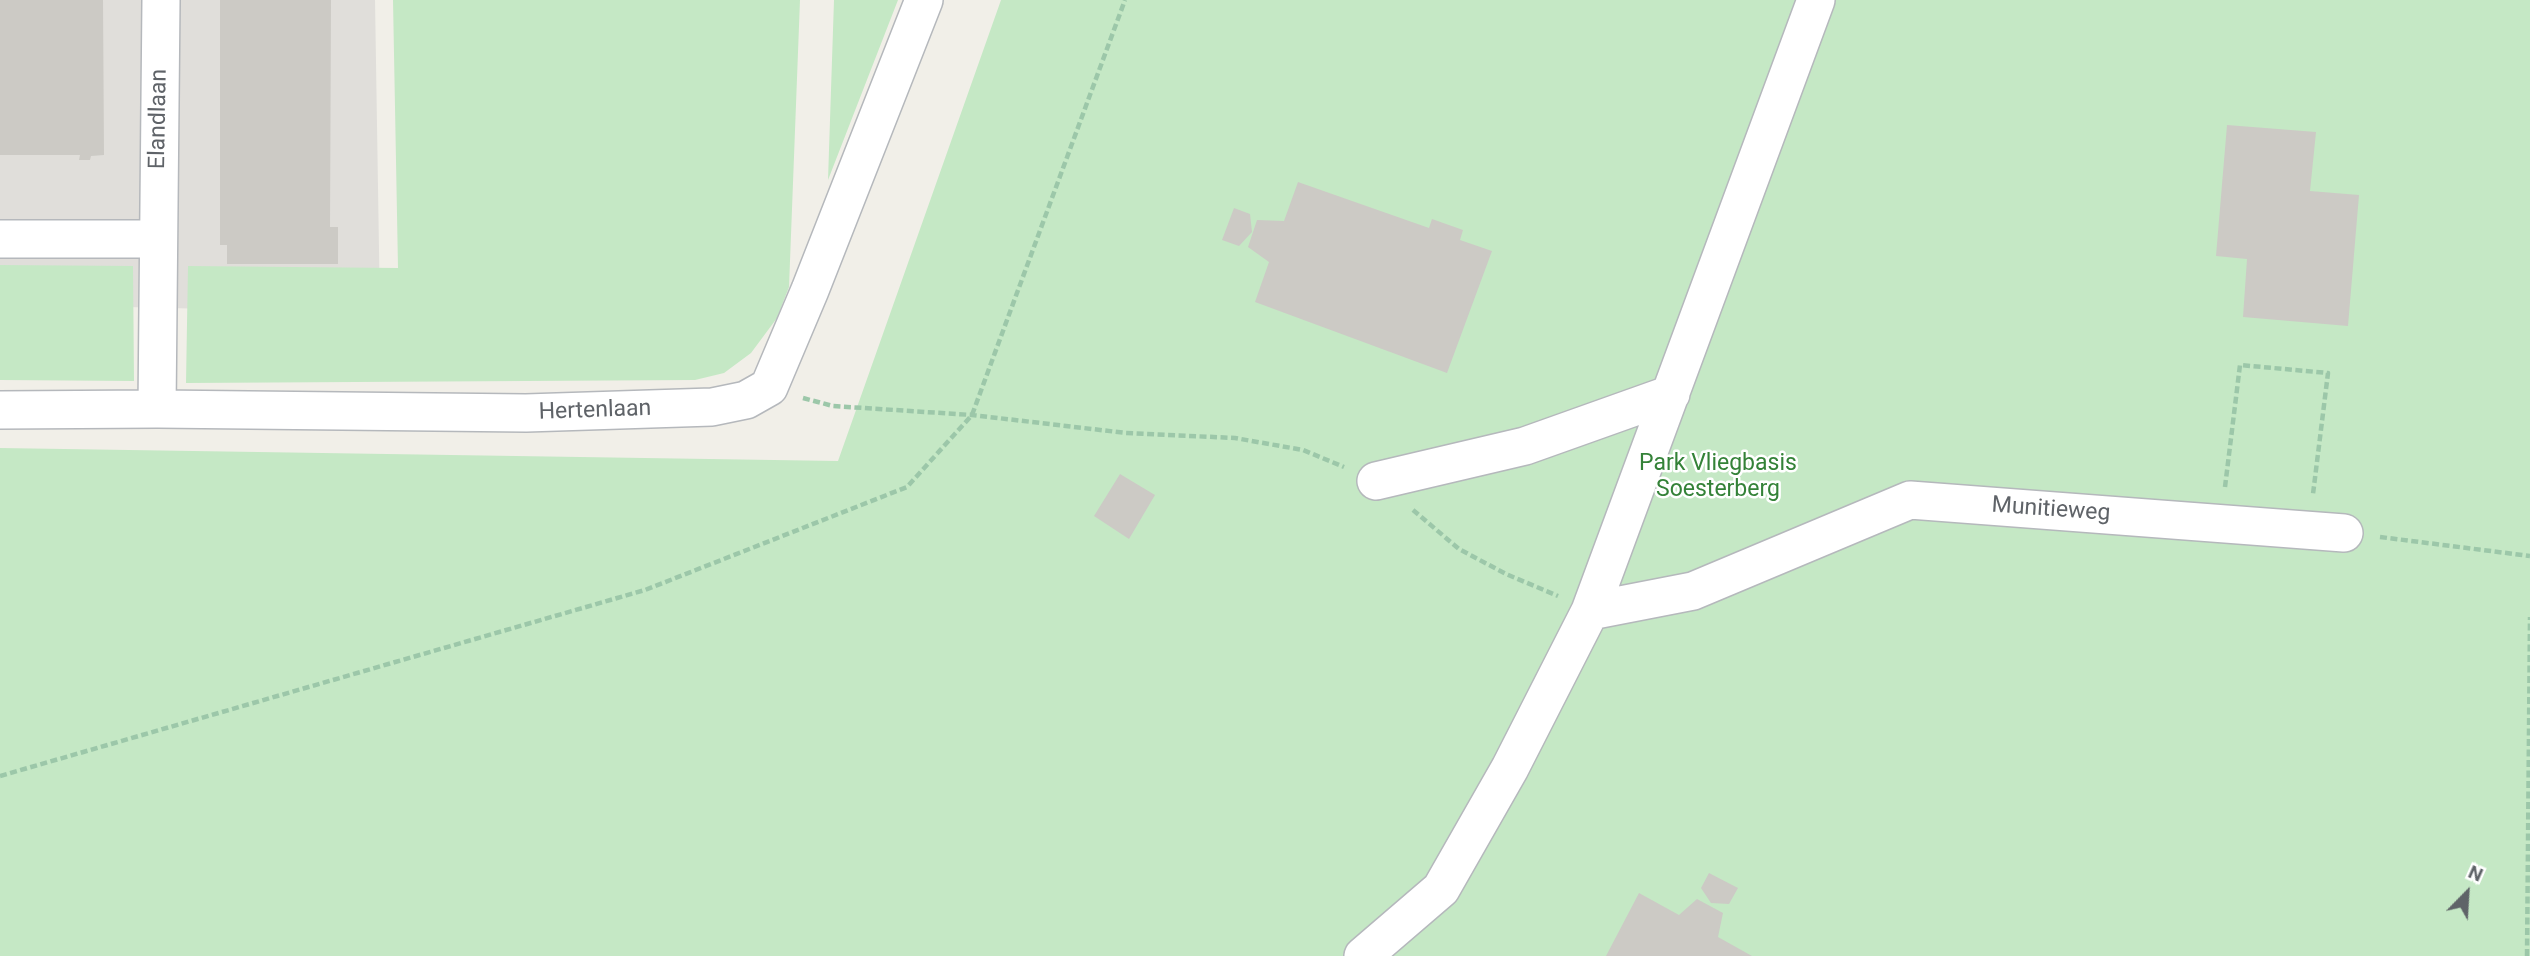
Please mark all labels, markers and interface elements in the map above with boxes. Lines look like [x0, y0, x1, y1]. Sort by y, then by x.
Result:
street label: Elandlaan [144, 69, 174, 169]
street label: Hertenlaan [538, 395, 652, 427]
park label: Park Vliegbasis Soesterberg [1639, 450, 1797, 504]
street label: Munitieweg [1991, 492, 2111, 528]
north arrow [2432, 858, 2502, 928]
text: N [2465, 860, 2487, 887]

